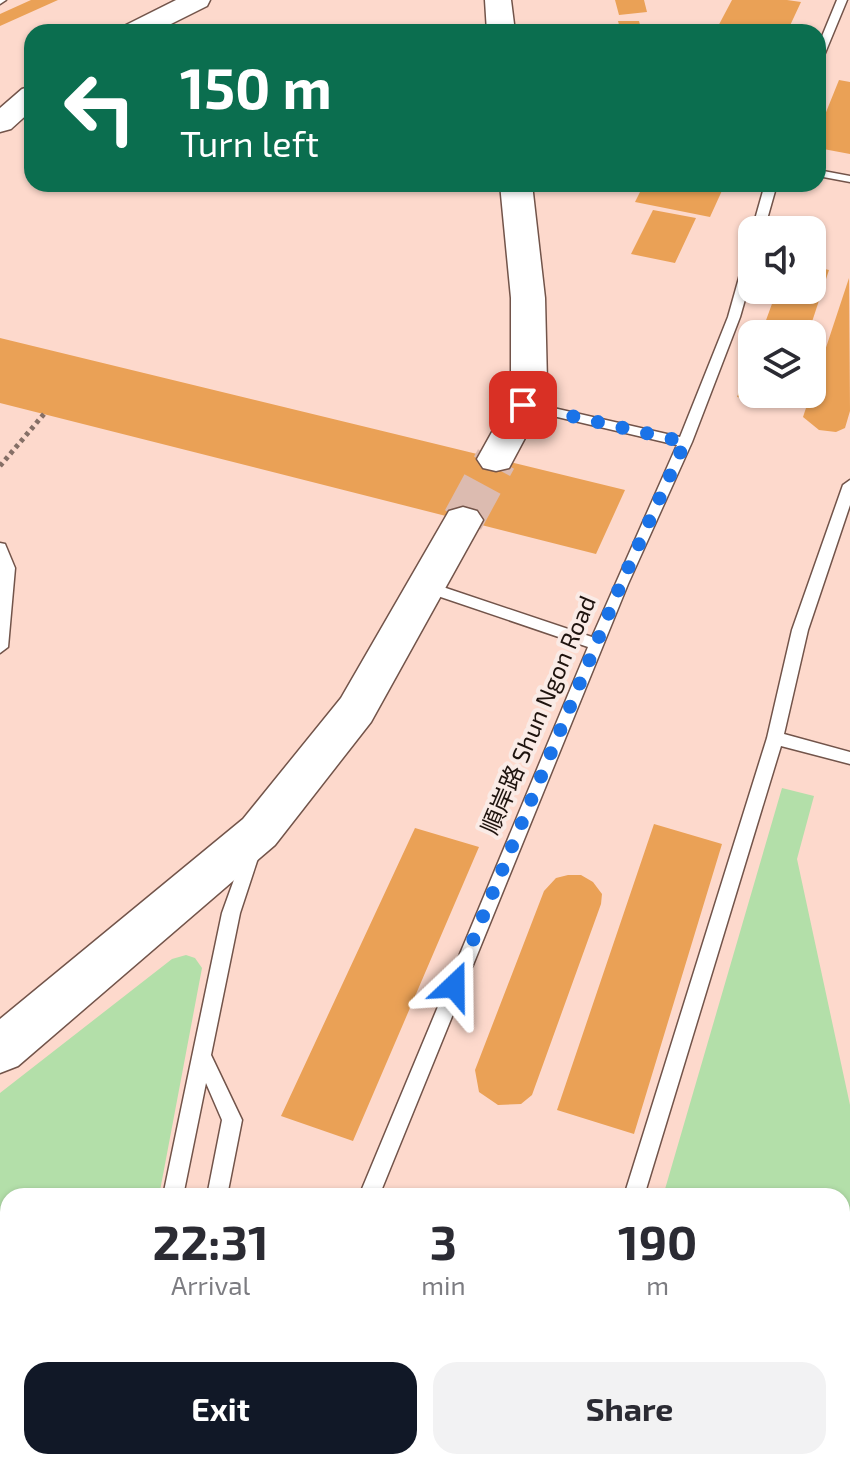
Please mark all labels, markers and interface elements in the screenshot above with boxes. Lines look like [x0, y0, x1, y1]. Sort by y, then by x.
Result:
text: 150 m [180, 53, 332, 120]
icon: left [48, 56, 152, 160]
text: Turn left [180, 121, 319, 164]
map controls [738, 216, 826, 408]
button: sound [738, 216, 826, 304]
button: layers [738, 320, 826, 408]
pin [489, 371, 557, 439]
icon: arrive [501, 383, 545, 427]
street label: 順岸路 Shun Ngon Road [474, 591, 601, 838]
position arrow [412, 944, 496, 1028]
text: 22:31 [153, 1212, 269, 1270]
text: 3 [430, 1212, 457, 1270]
text: 190 [618, 1212, 697, 1270]
text: Arrival [171, 1269, 250, 1300]
text: min [421, 1269, 466, 1300]
text: m [646, 1269, 669, 1300]
button: Exit [24, 1362, 417, 1454]
button: Share [433, 1362, 826, 1454]

